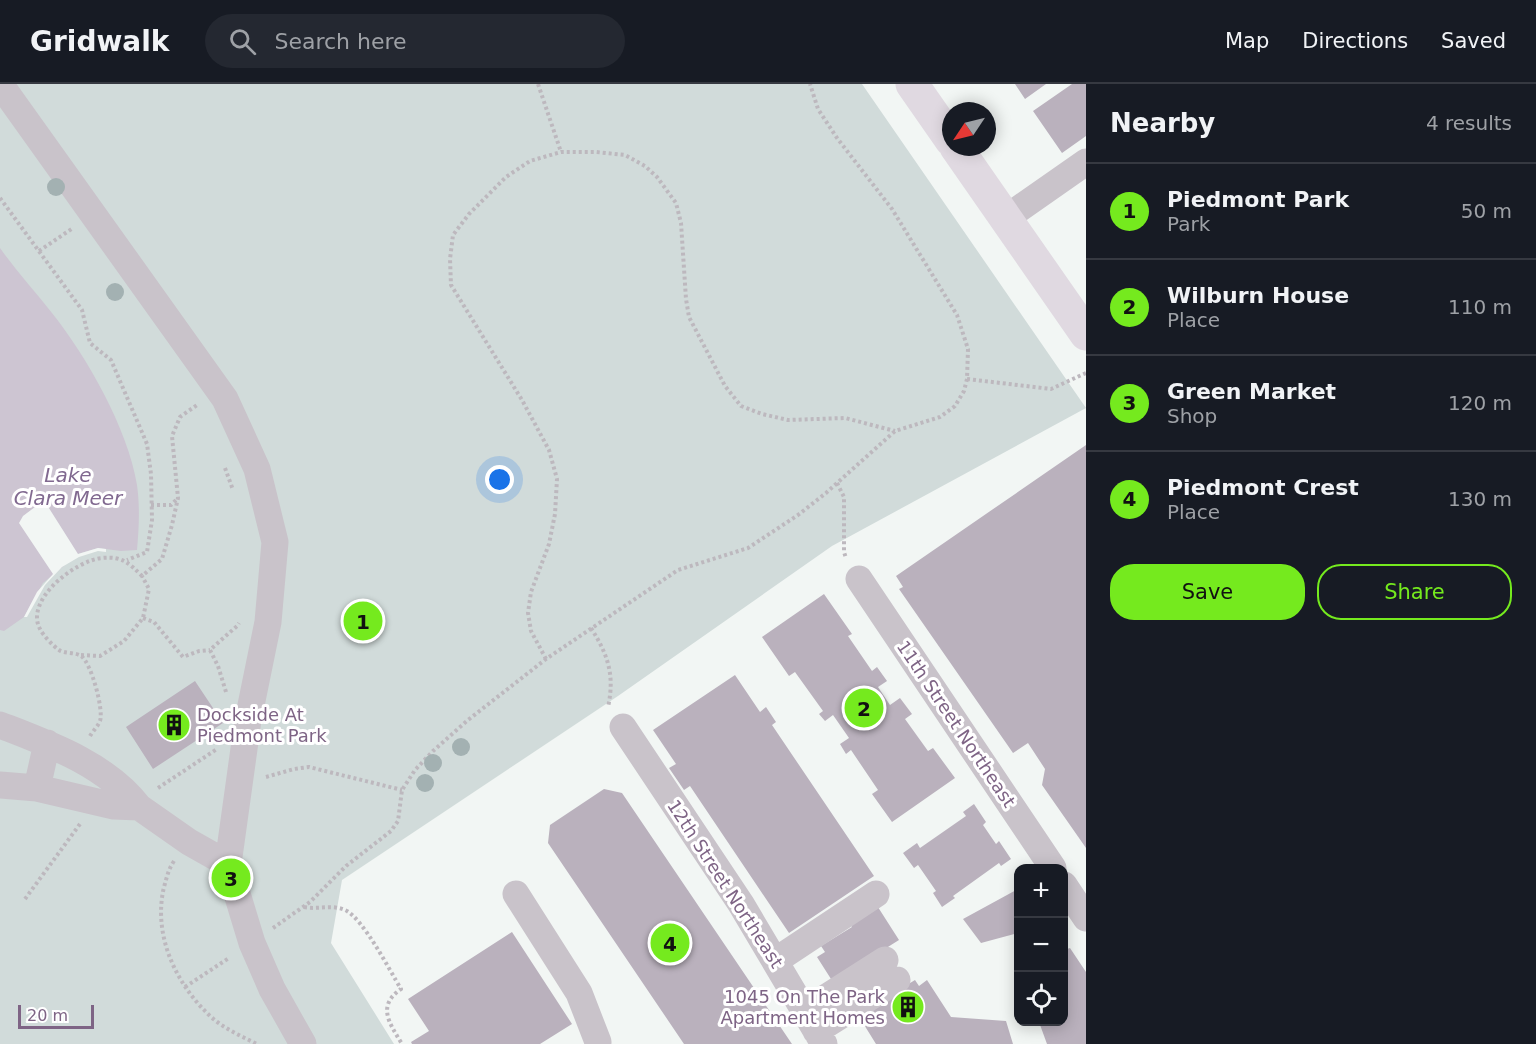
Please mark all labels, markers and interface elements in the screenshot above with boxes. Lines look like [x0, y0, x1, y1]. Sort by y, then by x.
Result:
search box [205, 14, 625, 68]
text: Gridwalk [30, 25, 169, 58]
icon: search [226, 25, 259, 58]
text: Search here [274, 29, 407, 54]
text: Map [1225, 29, 1269, 53]
text: Directions [1302, 29, 1408, 53]
text: Saved [1441, 29, 1506, 53]
north arrow [942, 102, 996, 156]
text: Nearby [1110, 108, 1215, 138]
text: 4 results [1426, 111, 1512, 135]
text: Piedmont Park [1167, 187, 1349, 212]
text: 1 [1123, 199, 1136, 223]
text: 50 m [1461, 199, 1512, 223]
text: Park [1167, 212, 1210, 236]
text: Wilburn House [1167, 283, 1349, 308]
text: 2 [1123, 295, 1136, 319]
text: 110 m [1448, 295, 1512, 319]
text: Place [1167, 308, 1220, 332]
text: Green Market [1167, 379, 1336, 404]
text: 3 [1123, 391, 1136, 415]
text: 120 m [1448, 391, 1512, 415]
text: Shop [1167, 404, 1217, 428]
water label: Lake Clara Meer [14, 463, 124, 510]
your location [485, 465, 514, 494]
text: Piedmont Crest [1167, 475, 1359, 500]
text: 4 [1123, 487, 1136, 511]
text: 130 m [1448, 487, 1512, 511]
text: Place [1167, 500, 1220, 524]
button: Save [1110, 564, 1305, 620]
button: Share [1317, 564, 1512, 620]
pin: 1 [344, 598, 382, 644]
street label: 11th Street Northeast [893, 636, 1020, 811]
pin: 2 [844, 686, 884, 730]
place label: Dockside At Piedmont Park [197, 704, 327, 746]
building icon: Dockside At Piedmont Park [156, 707, 192, 743]
street label: 12th Street Northeast [663, 796, 788, 972]
pin: 3 [212, 856, 250, 900]
map controls [1014, 864, 1068, 1026]
button: + [1014, 864, 1068, 918]
button: − [1014, 918, 1068, 972]
pin: 4 [650, 920, 690, 966]
button: locate [1014, 972, 1068, 1026]
place label: 1045 On The Park Apartment Homes [720, 986, 886, 1028]
building icon: 1045 On The Park Apartment Homes [890, 989, 926, 1025]
scale bar [18, 1002, 94, 1030]
text: 20 m [27, 1006, 68, 1025]

